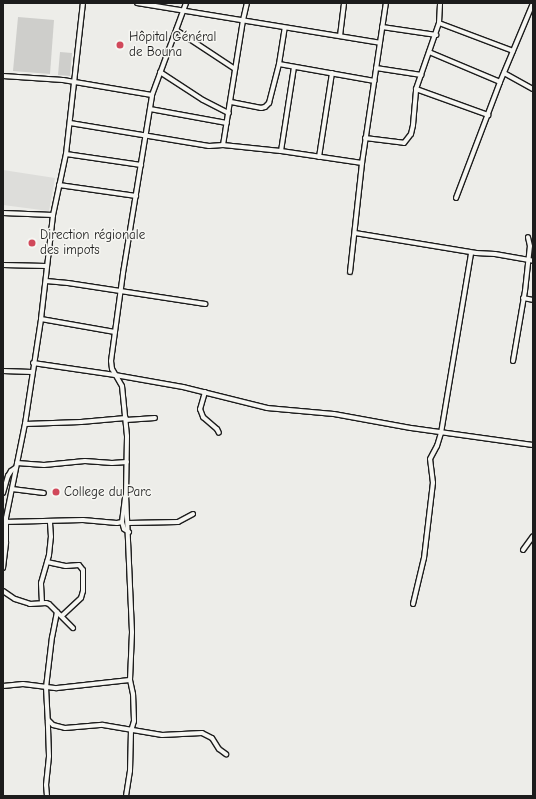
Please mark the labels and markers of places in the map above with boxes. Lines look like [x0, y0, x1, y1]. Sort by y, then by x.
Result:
place label: Hôpital Général de Bouna [129, 30, 216, 61]
marker: Hôpital Général de Bouna [114, 39, 126, 51]
place label: Direction régionale des impots [40, 228, 145, 259]
marker: Direction régionale des impots [27, 238, 37, 248]
place label: College du Parc [64, 484, 151, 500]
marker: College du Parc [51, 487, 61, 497]

